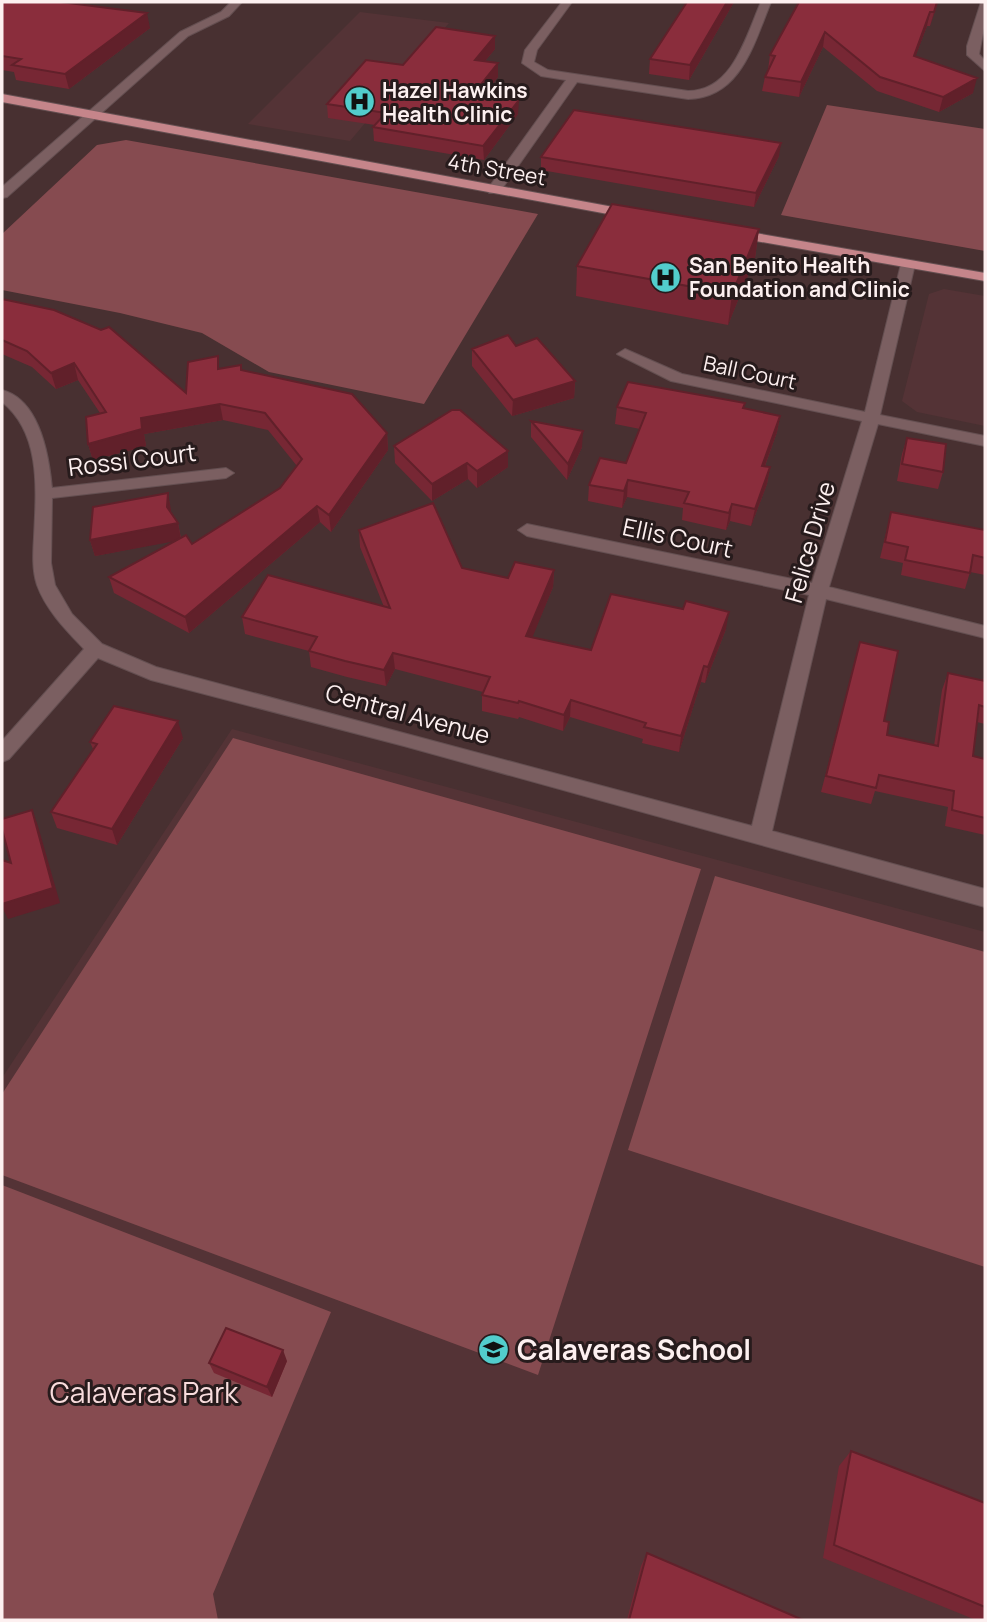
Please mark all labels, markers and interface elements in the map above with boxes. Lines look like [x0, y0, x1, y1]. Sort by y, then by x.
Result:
place label: Hazel Hawkins Health Clinic [382, 76, 528, 128]
hospital icon: Hazel Hawkins Health Clinic [342, 85, 376, 119]
street label: 4th Street [446, 147, 548, 191]
place label: San Benito Health Foundation and Clinic [689, 251, 910, 303]
hospital icon: San Benito Health Foundation and Clinic [649, 260, 683, 294]
street label: Ball Court [701, 348, 799, 396]
street label: Rossi Court [66, 435, 198, 483]
street label: Felice Drive [776, 477, 842, 607]
street label: Ellis Court [620, 509, 736, 565]
street label: Central Avenue [322, 675, 494, 751]
place label: Calaveras School [517, 1330, 751, 1368]
school or university icon: Calaveras School [477, 1332, 511, 1366]
park label: Calaveras Park [50, 1373, 239, 1411]

